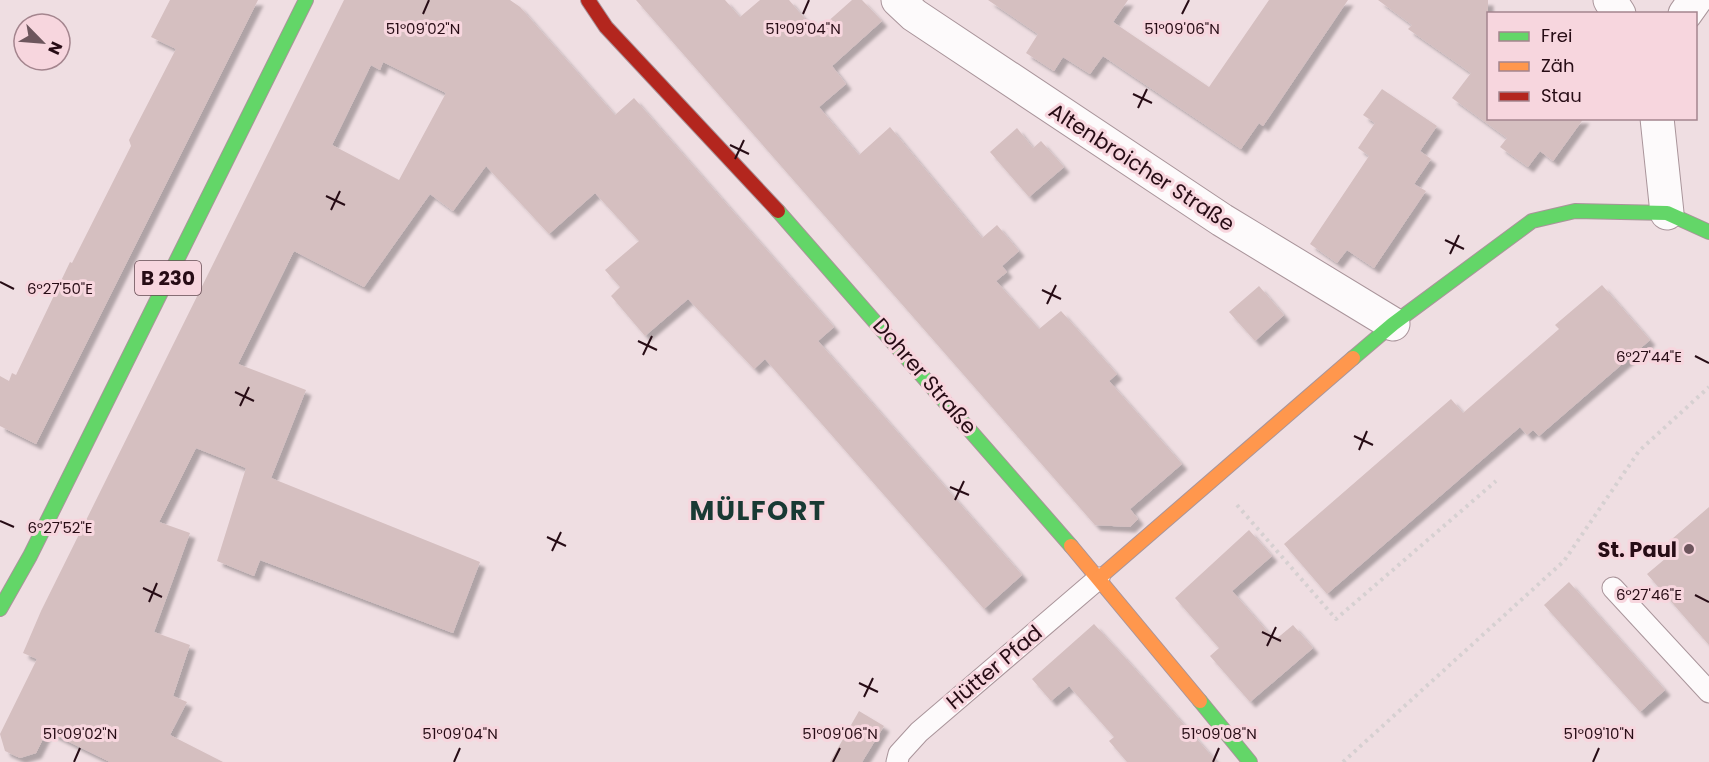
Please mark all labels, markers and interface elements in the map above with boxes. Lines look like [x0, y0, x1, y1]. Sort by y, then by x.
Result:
north arrow [12, 12, 72, 72]
legend [1487, 12, 1697, 120]
text: 51°09'02"N [386, 18, 460, 39]
text: 51°09'04"N [765, 18, 841, 39]
text: 51°09'06"N [1144, 18, 1220, 39]
text: Frei [1541, 23, 1572, 48]
text: N [42, 38, 68, 58]
text: Zäh [1541, 53, 1574, 78]
text: Stau [1541, 83, 1582, 108]
street label: Altenbroicher Straße [1044, 96, 1240, 238]
road number: B 230 [135, 261, 201, 295]
text: 6°27'50"E [27, 278, 93, 299]
street label: Dohrer Straße [866, 312, 984, 440]
text: 6°27'44"E [1616, 346, 1682, 367]
district label: MÜLFORT [690, 492, 826, 529]
text: 6°27'52"E [28, 517, 93, 538]
place label: St. Paul [1597, 535, 1677, 564]
marker: St. Paul [1682, 542, 1696, 556]
text: 6°27'46"E [1616, 584, 1682, 605]
street label: Hütter Pfad [940, 618, 1048, 716]
text: 51°09'02"N [43, 723, 117, 744]
text: 51°09'04"N [422, 723, 498, 744]
text: 51°09'06"N [802, 723, 878, 744]
text: 51°09'08"N [1181, 723, 1257, 744]
text: 51°09'10"N [1564, 723, 1634, 744]

